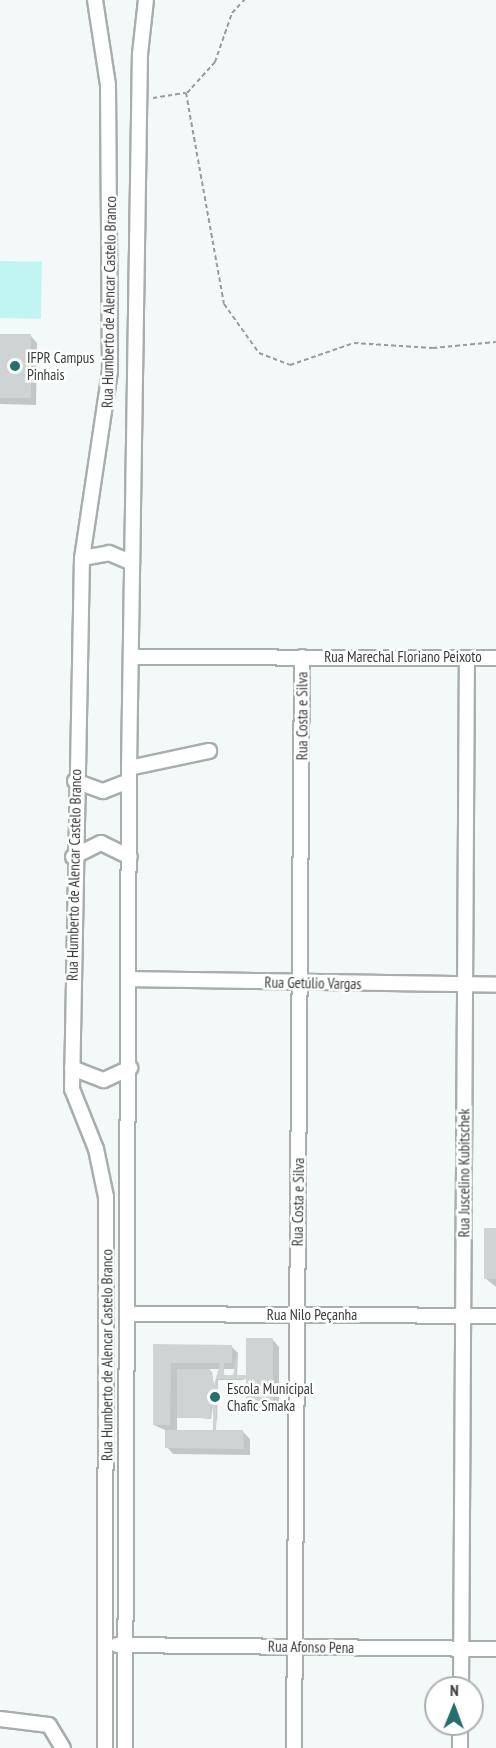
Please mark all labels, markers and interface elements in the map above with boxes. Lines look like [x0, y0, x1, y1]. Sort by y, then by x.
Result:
street label: Rua Humberto de Alencar Castelo Branco [98, 196, 120, 408]
place label: IFPR Campus Pinhais [27, 348, 94, 383]
marker: IFPR Campus Pinhais [8, 359, 22, 373]
street label: Rua Marechal Floriano Peixoto [324, 648, 482, 666]
street label: Rua Costa e Silva [293, 672, 311, 760]
street label: Rua Humberto de Alencar Castelo Branco [63, 769, 85, 981]
street label: Rua Getúlio Vargas [264, 973, 362, 993]
street label: Rua Juscelino Kubitschek [455, 1109, 473, 1237]
street label: Rua Costa e Silva [288, 1158, 308, 1246]
street label: Rua Humberto de Alencar Castelo Branco [98, 1249, 116, 1461]
street label: Rua Nilo Peçanha [267, 1306, 357, 1324]
place label: Escola Municipal Chafic Smaka [227, 1379, 313, 1414]
marker: Escola Municipal Chafic Smaka [208, 1390, 222, 1404]
street label: Rua Afonso Pena [268, 1637, 354, 1657]
north arrow [424, 1676, 484, 1736]
text: N [450, 1680, 459, 1700]

